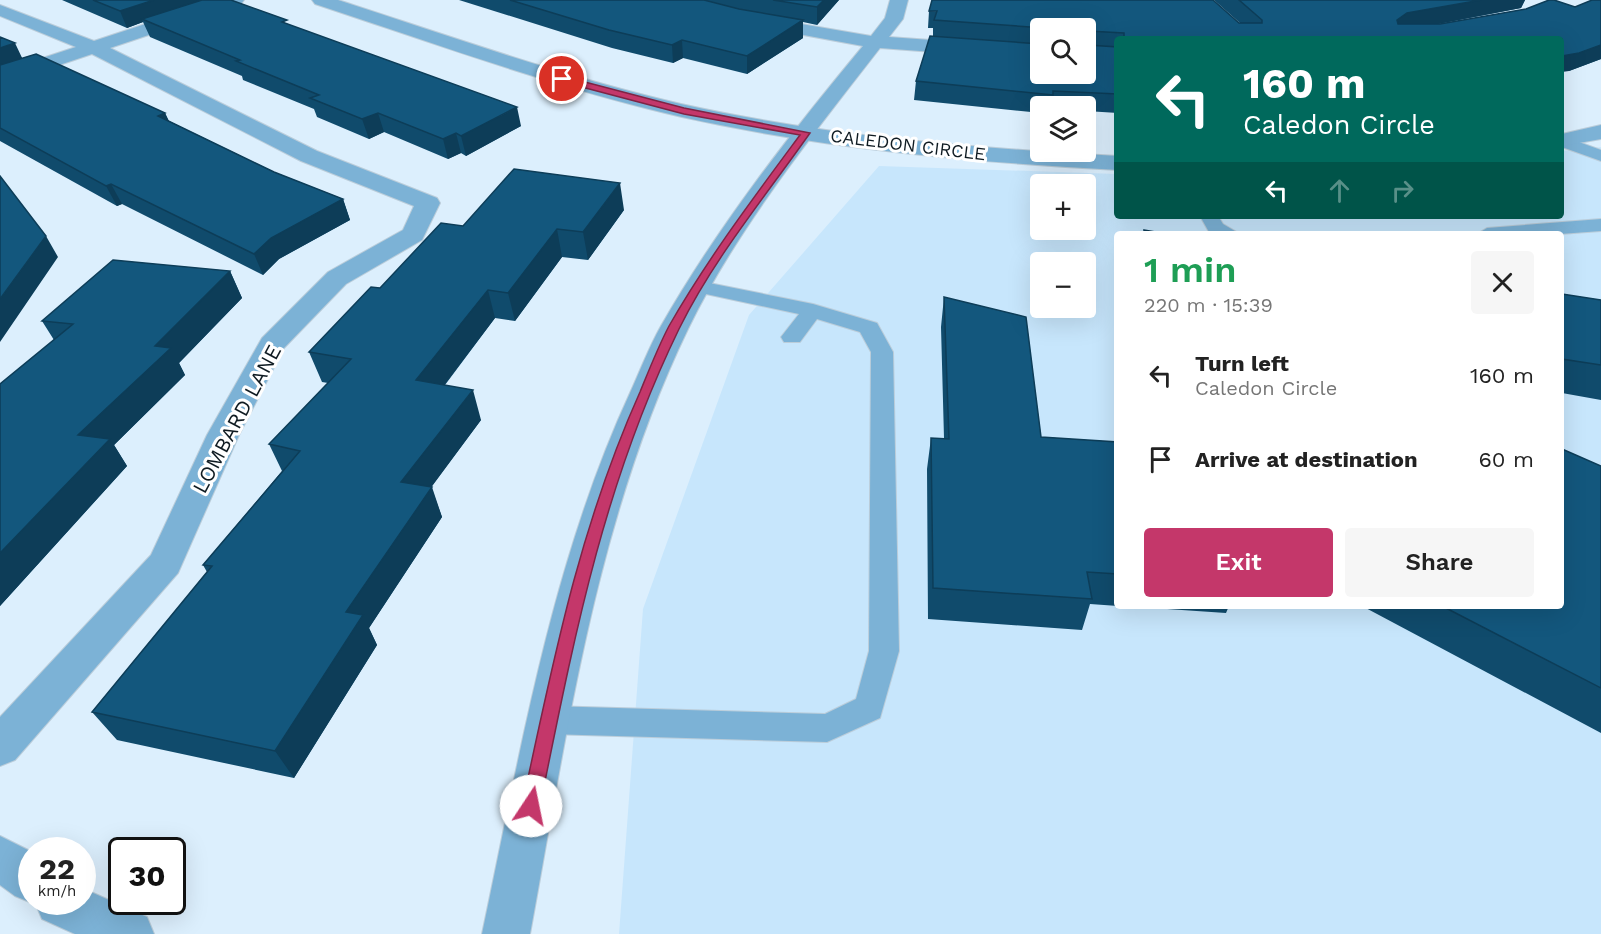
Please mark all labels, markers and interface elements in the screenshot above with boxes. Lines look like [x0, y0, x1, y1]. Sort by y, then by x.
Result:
map controls [1030, 18, 1096, 318]
button: search [1030, 18, 1096, 84]
pin [536, 53, 587, 104]
text: 160 m [1243, 59, 1366, 108]
icon: left [1144, 60, 1222, 138]
icon: arrive [545, 62, 578, 95]
button: layers [1030, 96, 1096, 162]
text: Caledon Circle [1243, 109, 1435, 141]
street label: CALEDON CIRCLE [829, 125, 987, 164]
button: + [1030, 174, 1096, 240]
icon: left [1260, 174, 1293, 207]
icon: ahead [1323, 174, 1356, 207]
icon: right [1386, 174, 1419, 207]
text: 1 min [1144, 249, 1236, 291]
button: close [1471, 251, 1534, 314]
button: − [1030, 252, 1096, 318]
text: 220 m · 15:39 [1144, 293, 1273, 317]
street label: LOMBARD LANE [187, 340, 286, 497]
text: Turn left [1195, 351, 1289, 376]
icon: left [1144, 359, 1177, 392]
text: 160 m [1470, 363, 1534, 388]
text: Caledon Circle [1195, 376, 1337, 400]
icon: arrive [1144, 443, 1177, 476]
text: Arrive at destination [1195, 447, 1418, 472]
text: 60 m [1478, 447, 1534, 472]
button: Exit [1144, 528, 1333, 597]
button: Share [1345, 528, 1534, 597]
position arrow [499, 774, 563, 838]
speed limit sign: 30 [108, 837, 186, 915]
text: 22 [39, 851, 75, 886]
text: km/h [38, 882, 76, 900]

